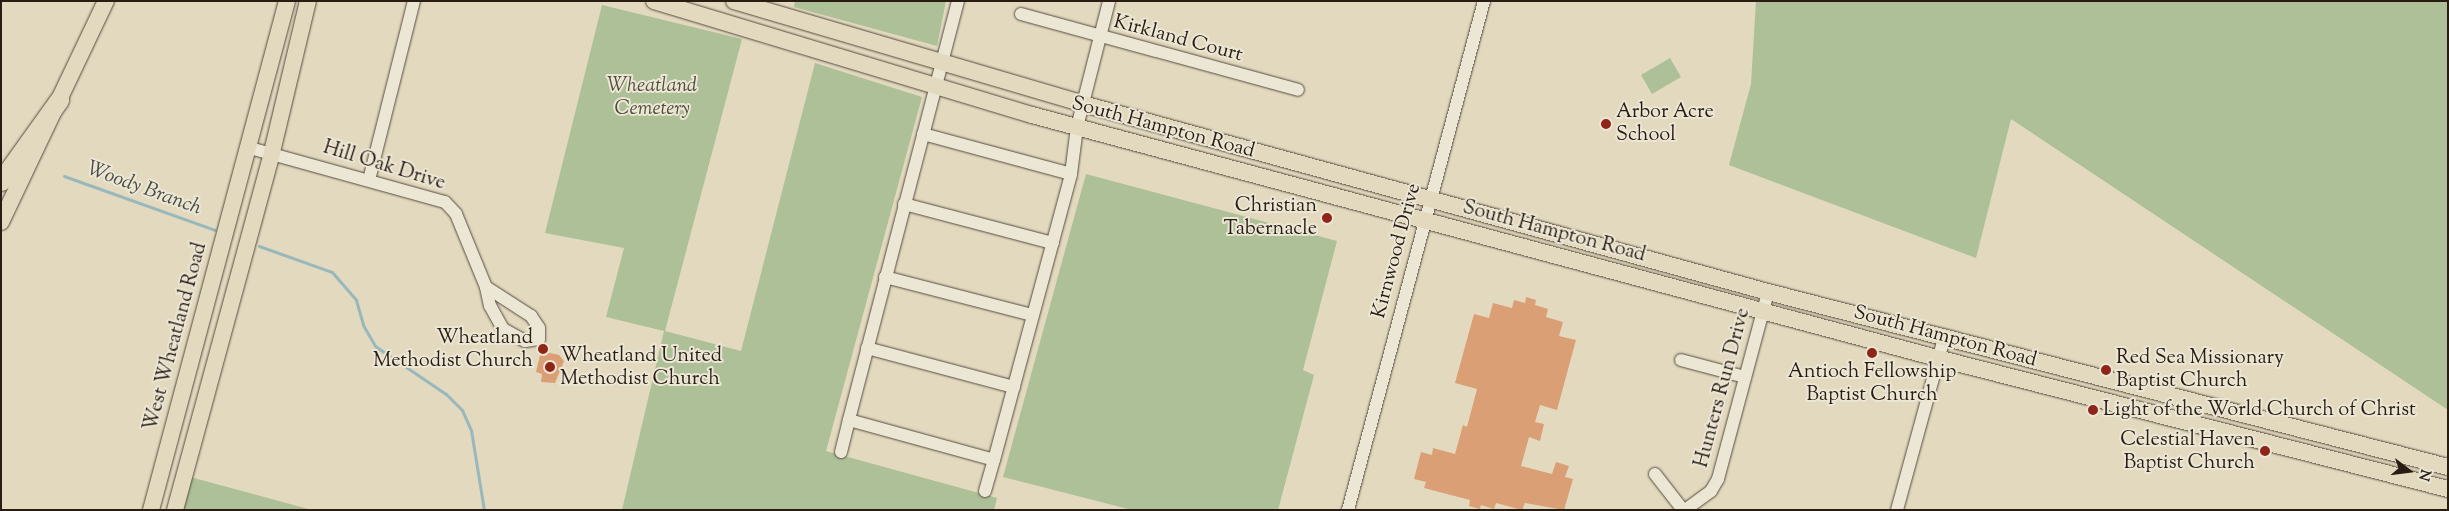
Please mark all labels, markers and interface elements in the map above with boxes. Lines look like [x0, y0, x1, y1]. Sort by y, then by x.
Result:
street label: Kirkland Court [1111, 10, 1245, 68]
park label: Wheatland Cemetery [607, 74, 697, 121]
street label: South Hampton Road [1069, 92, 1257, 164]
place label: Arbor Acre School [1616, 100, 1714, 147]
marker: Arbor Acre School [1600, 118, 1612, 130]
street label: Hill Oak Drive [320, 136, 448, 196]
water label: Woody Branch [83, 157, 205, 221]
street label: Kirnwood Drive [1367, 181, 1427, 321]
place label: Christian Tabernacle [1224, 195, 1317, 242]
street label: South Hampton Road [1460, 196, 1648, 268]
marker: Christian Tabernacle [1321, 212, 1333, 224]
street label: West Wheatland Road [139, 240, 213, 434]
street label: South Hampton Road [1851, 301, 2039, 373]
street label: Hunters Run Drive [1690, 306, 1756, 470]
place label: Wheatland Methodist Church [373, 326, 533, 373]
marker: Wheatland Methodist Church [537, 343, 549, 355]
place label: Wheatland United Methodist Church [560, 344, 722, 391]
place label: Red Sea Missionary Baptist Church [2116, 346, 2284, 393]
marker: Antioch Fellowship Baptist Church [1866, 347, 1878, 359]
marker: Wheatland United Methodist Church [544, 361, 556, 373]
place label: Antioch Fellowship Baptist Church [1788, 361, 1956, 408]
marker: Red Sea Missionary Baptist Church [2100, 364, 2112, 376]
place label: Light of the World Church of Christ [2103, 398, 2416, 422]
marker: Light of the World Church of Christ [2087, 404, 2099, 416]
place label: Celestial Haven Baptist Church [2120, 428, 2255, 475]
marker: Celestial Haven Baptist Church [2259, 445, 2271, 457]
north arrow [2384, 446, 2434, 496]
text: N [2412, 467, 2435, 483]

